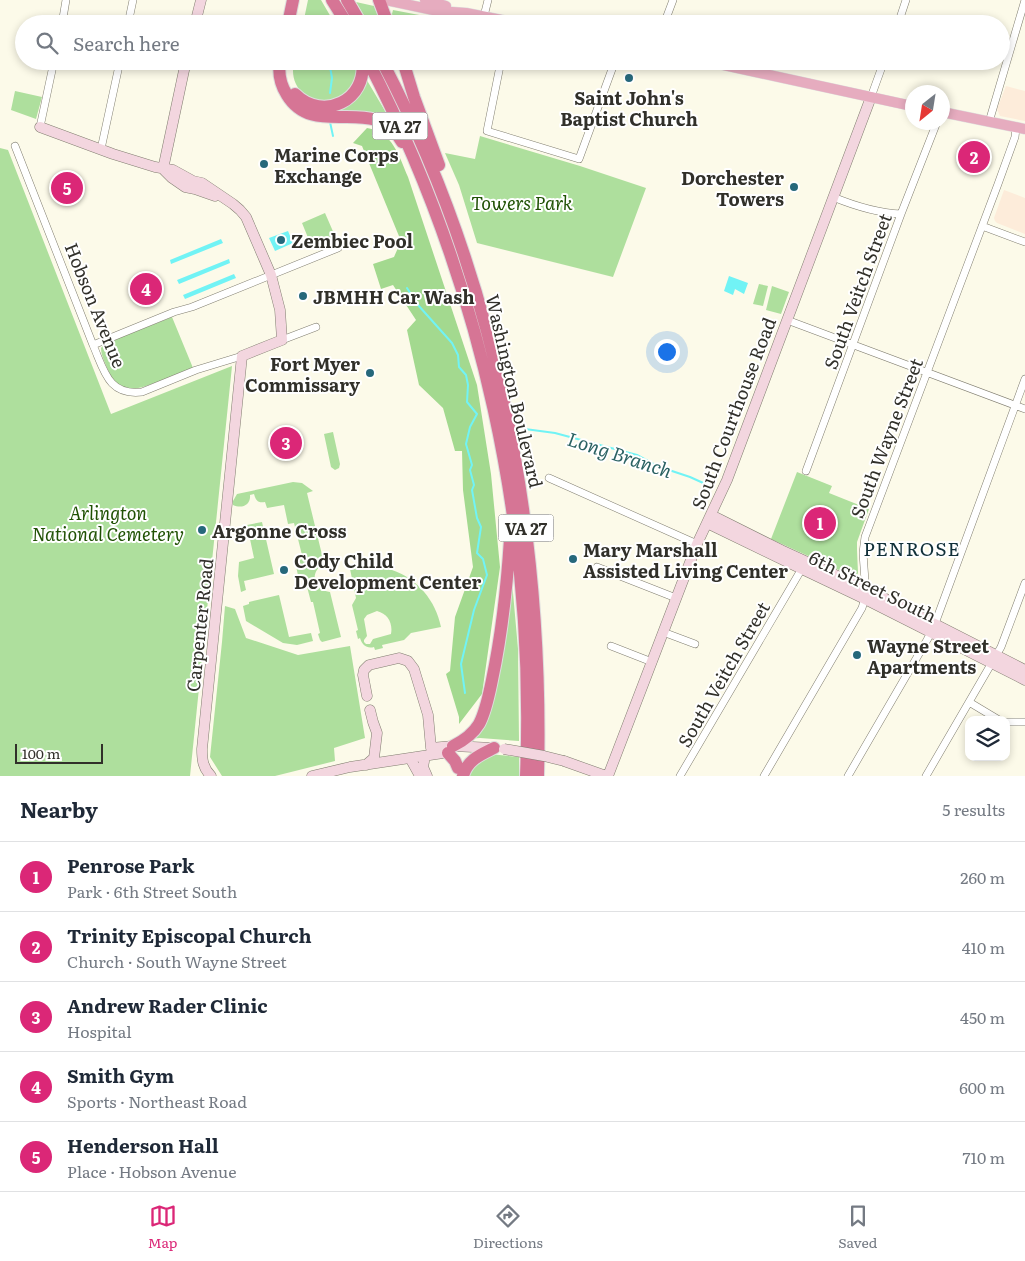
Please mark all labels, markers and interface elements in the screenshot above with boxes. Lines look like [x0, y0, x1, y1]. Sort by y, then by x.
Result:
search box [15, 15, 1010, 70]
icon: search [33, 29, 61, 57]
text: Search here [73, 29, 180, 57]
marker: Saint John's Baptist Church [623, 72, 635, 84]
place label: Saint John's Baptist Church [560, 84, 698, 132]
north arrow [905, 85, 950, 130]
road number: VA 27 [372, 112, 428, 140]
pin: 2 [958, 138, 990, 176]
place label: Marine Corps Exchange [274, 141, 398, 189]
marker: Marine Corps Exchange [258, 158, 270, 170]
place label: Dorchester Towers [681, 164, 784, 212]
pin: 5 [51, 169, 83, 207]
marker: Dorchester Towers [788, 181, 800, 193]
park label: Towers Park [471, 189, 573, 216]
street label: South Veitch Street [816, 209, 898, 373]
place label: Zembiec Pool [291, 227, 414, 254]
marker: Zembiec Pool [275, 234, 287, 246]
street label: Hobson Avenue [59, 238, 133, 372]
pin: 4 [130, 270, 162, 308]
place label: JBMHH Car Wash [313, 283, 475, 310]
marker: JBMHH Car Wash [297, 290, 309, 302]
street label: Washington Boulevard [480, 292, 550, 490]
street label: South Courthouse Road [684, 313, 782, 513]
your location [654, 339, 680, 365]
place label: Fort Myer Commissary [245, 350, 360, 398]
street label: South Wayne Street [843, 353, 929, 522]
marker: Fort Myer Commissary [364, 367, 376, 379]
pin: 3 [270, 424, 302, 462]
water label: Long Branch [564, 424, 676, 484]
park label: Arlington National Cemetery [32, 499, 184, 547]
pin: 1 [804, 504, 836, 542]
road number: VA 27 [498, 514, 554, 542]
place label: Argonne Cross [212, 517, 346, 544]
marker: Argonne Cross [196, 524, 208, 536]
district label: PENROSE [863, 534, 961, 562]
place label: Mary Marshall Assisted Living Center [583, 536, 788, 584]
street label: 6th Street South [805, 543, 941, 629]
place label: Cody Child Development Center [294, 547, 482, 595]
marker: Mary Marshall Assisted Living Center [567, 553, 579, 565]
street label: Carpenter Road [179, 557, 219, 693]
marker: Cody Child Development Center [278, 564, 290, 576]
street label: South Veitch Street [670, 595, 776, 752]
place label: Wayne Street Apartments [867, 632, 989, 680]
marker: Wayne Street Apartments [851, 649, 863, 661]
map controls [965, 716, 1010, 761]
button: layers [965, 716, 1010, 761]
scale bar [15, 741, 102, 764]
text: 100 m [22, 743, 60, 763]
text: Nearby [20, 793, 98, 824]
text: 5 results [942, 797, 1005, 821]
text: Penrose Park [67, 851, 195, 879]
text: 1 [33, 865, 39, 889]
text: 260 m [960, 865, 1005, 889]
text: Park · 6th Street South [67, 879, 237, 903]
text: Trinity Episcopal Church [67, 921, 312, 949]
text: 2 [32, 935, 40, 959]
text: 410 m [962, 935, 1005, 959]
text: Church · South Wayne Street [67, 949, 287, 973]
text: Andrew Rader Clinic [67, 991, 268, 1019]
text: 3 [32, 1005, 40, 1029]
text: 450 m [960, 1005, 1005, 1029]
text: Hospital [67, 1019, 132, 1043]
text: Smith Gym [67, 1061, 174, 1089]
text: 4 [31, 1075, 41, 1099]
text: 600 m [959, 1075, 1005, 1099]
text: Sports · Northeast Road [67, 1089, 247, 1113]
text: Henderson Hall [67, 1131, 219, 1159]
text: 5 [32, 1145, 40, 1169]
text: 710 m [962, 1145, 1005, 1169]
text: Place · Hobson Avenue [67, 1159, 237, 1183]
tab: Map [148, 1202, 178, 1252]
tab: Directions [473, 1202, 543, 1252]
tab: Saved [838, 1202, 877, 1252]

